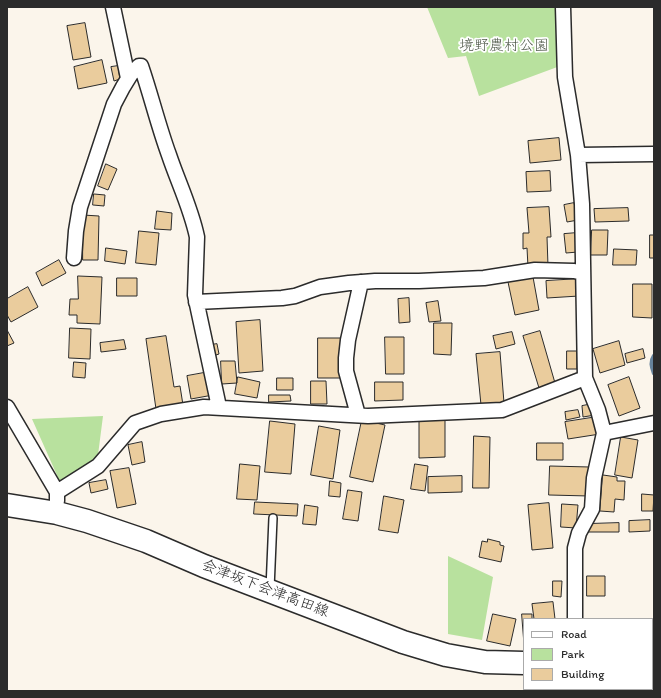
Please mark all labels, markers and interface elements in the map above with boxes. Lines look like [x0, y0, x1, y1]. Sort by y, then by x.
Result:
park label: 境野農村公園 [459, 37, 549, 55]
street label: 会津坂下会津高田線 [199, 556, 331, 622]
legend [523, 618, 653, 690]
text: Road [561, 627, 587, 641]
text: Park [561, 647, 585, 661]
text: Building [561, 667, 604, 681]

